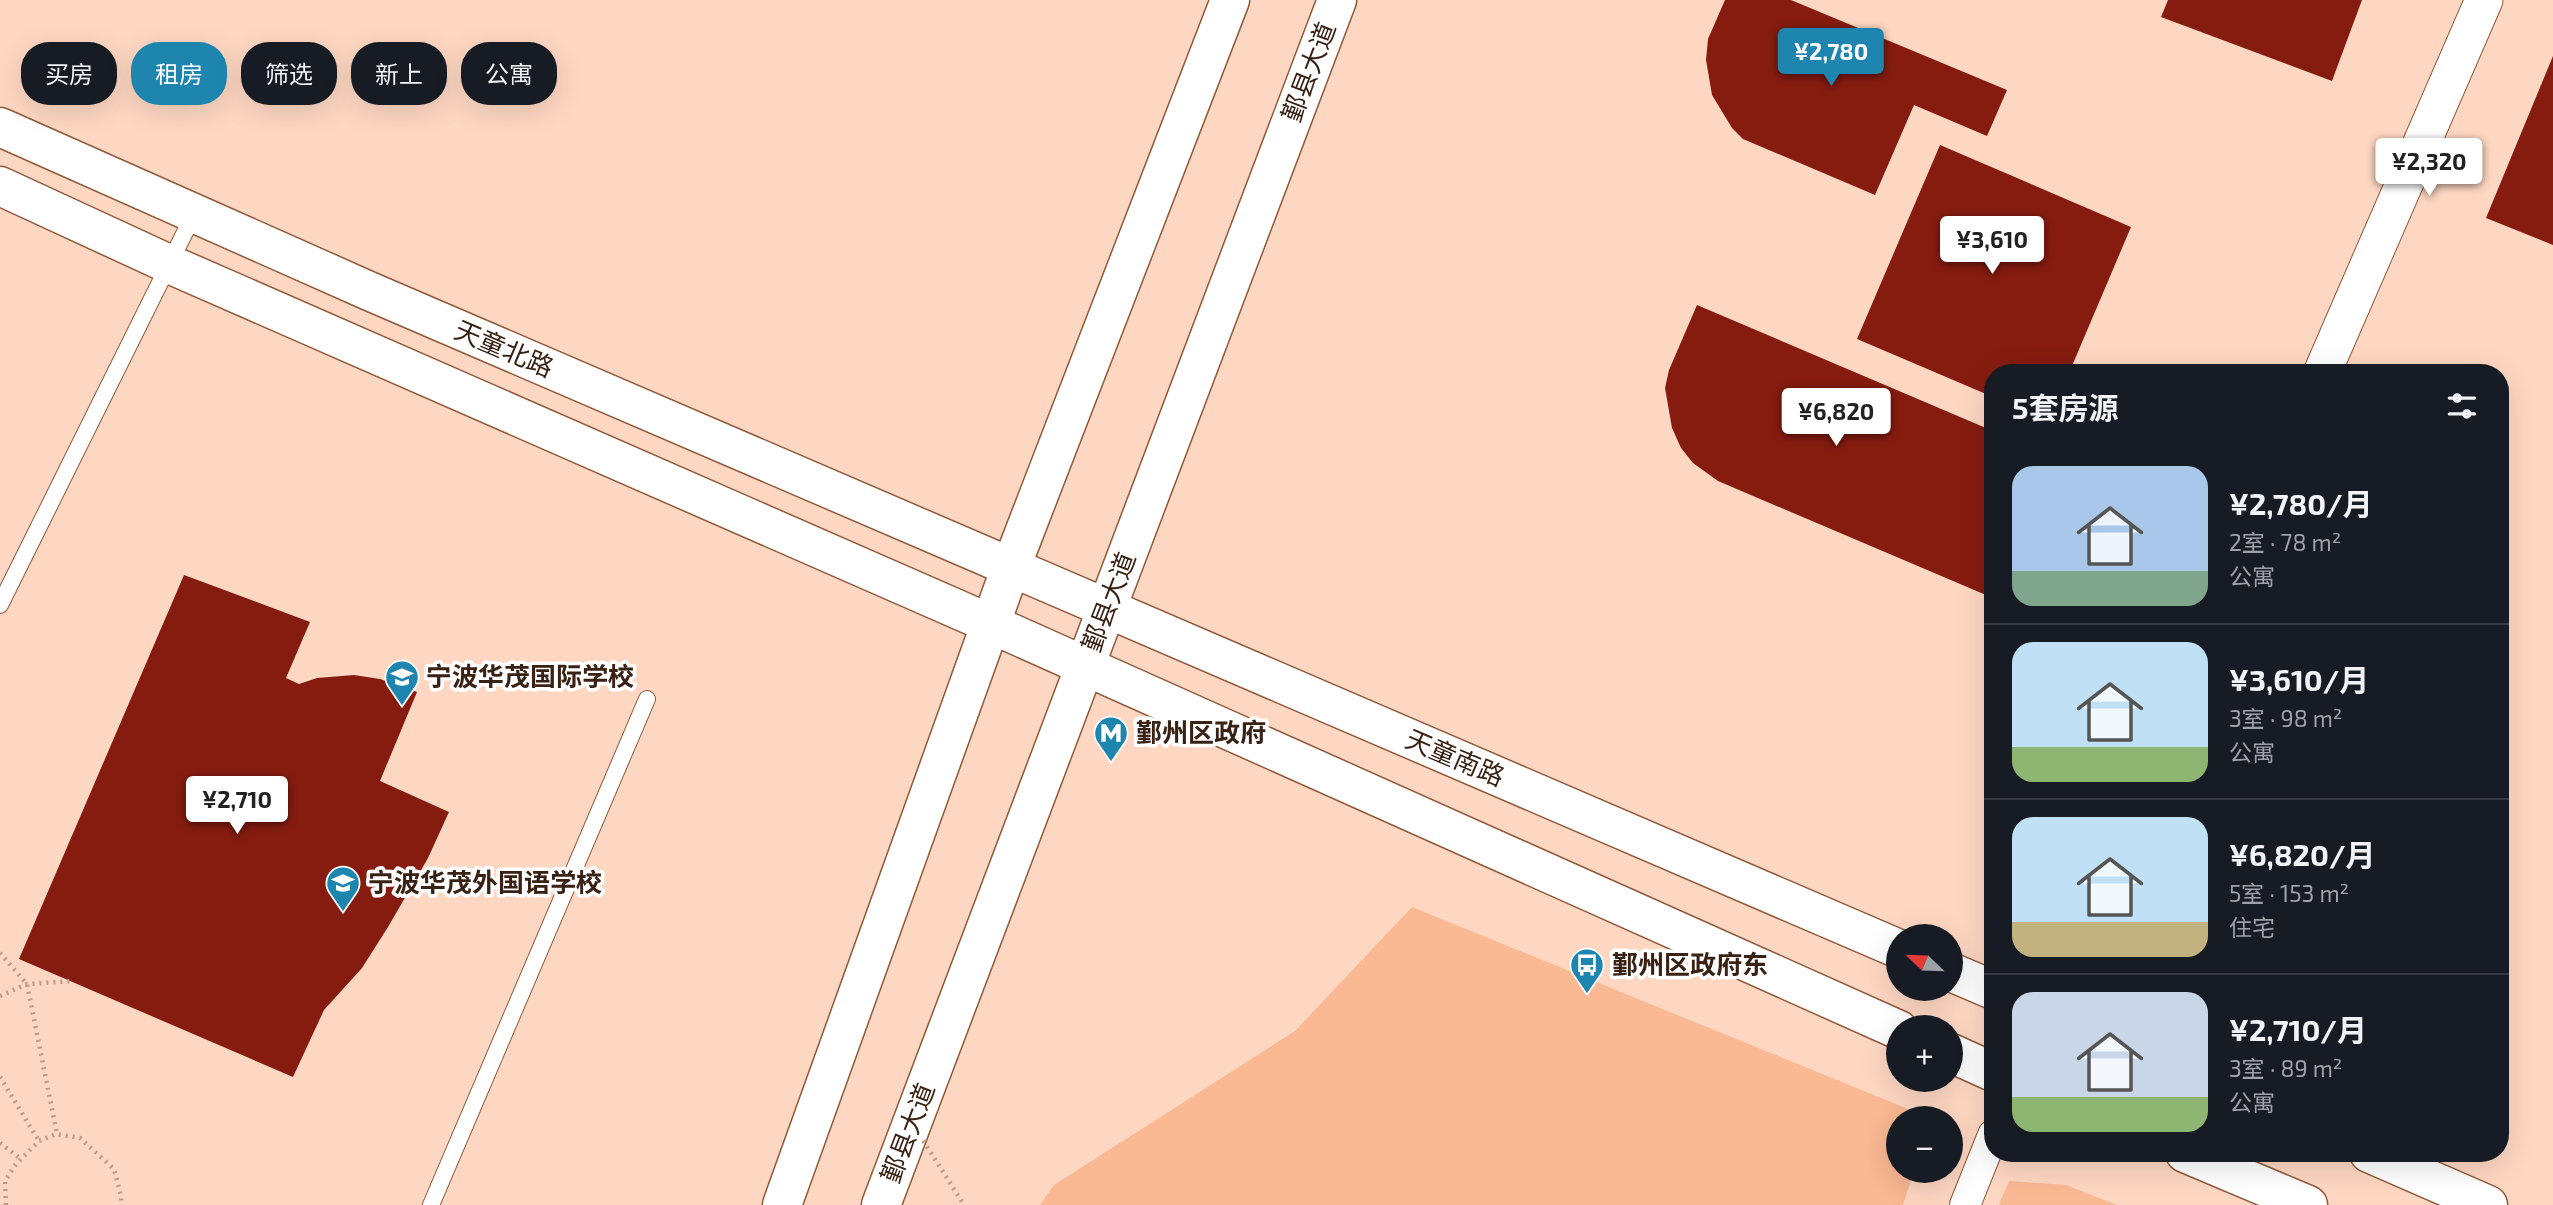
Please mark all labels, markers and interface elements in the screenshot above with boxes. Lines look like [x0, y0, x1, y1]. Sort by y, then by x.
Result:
street label: 鄞县大道 [1274, 17, 1341, 126]
pin: ¥2,780 [1774, 28, 1888, 88]
text: ¥2,780 [1794, 37, 1868, 65]
chip: 买房 [21, 42, 117, 105]
chip: 租房 [131, 42, 227, 105]
chip: 筛选 [241, 42, 337, 105]
chip: 新上 [351, 42, 447, 105]
chip: 公寓 [461, 42, 557, 105]
pin: ¥2,320 [2372, 138, 2486, 198]
text: ¥2,320 [2391, 147, 2467, 175]
pin: ¥3,610 [1935, 216, 2049, 276]
text: ¥3,610 [1956, 225, 2028, 253]
street label: 天童北路 [451, 313, 559, 382]
icon: filters [2443, 387, 2481, 425]
pin: ¥6,820 [1779, 388, 1893, 448]
text: 5套房源 [2012, 389, 2119, 425]
text: ¥6,820 [1798, 397, 1874, 425]
text: ¥2,780/月 [2229, 485, 2373, 521]
icon: home [2068, 494, 2152, 578]
text: 2室 · 78 m² [2229, 528, 2341, 556]
street label: 鄞县大道 [1074, 547, 1141, 656]
text: 公寓 [2229, 562, 2275, 590]
school or university icon: 宁波华茂国际学校 [383, 658, 421, 707]
place label: 宁波华茂国际学校 [426, 660, 634, 691]
text: ¥3,610/月 [2229, 661, 2369, 697]
icon: home [2068, 670, 2152, 754]
text: 3室 · 98 m² [2229, 704, 2342, 732]
metro station icon: 鄞州区政府 [1092, 714, 1130, 763]
place label: 鄞州区政府 [1136, 716, 1266, 747]
street label: 天童南路 [1402, 722, 1510, 791]
text: 公寓 [2229, 738, 2275, 766]
pin: ¥2,710 [180, 776, 294, 836]
text: ¥2,710 [202, 785, 272, 813]
text: ¥6,820/月 [2229, 836, 2376, 872]
icon: home [2068, 845, 2152, 929]
school or university icon: 宁波华茂外国语学校 [324, 864, 362, 913]
place label: 宁波华茂外国语学校 [368, 866, 602, 897]
text: 5室 · 153 m² [2229, 879, 2349, 907]
text: 住宅 [2229, 913, 2275, 941]
north arrow [1886, 924, 1964, 1001]
map controls [1886, 924, 1963, 1183]
bus stop icon: 鄞州区政府东 [1568, 946, 1606, 995]
place label: 鄞州区政府东 [1612, 948, 1768, 979]
text: ¥2,710/月 [2229, 1011, 2367, 1047]
button: + [1886, 1015, 1963, 1092]
icon: home [2068, 1020, 2152, 1104]
text: 3室 · 89 m² [2229, 1054, 2342, 1082]
street label: 鄞县大道 [873, 1078, 940, 1187]
text: 公寓 [2229, 1088, 2275, 1116]
button: − [1886, 1106, 1963, 1183]

